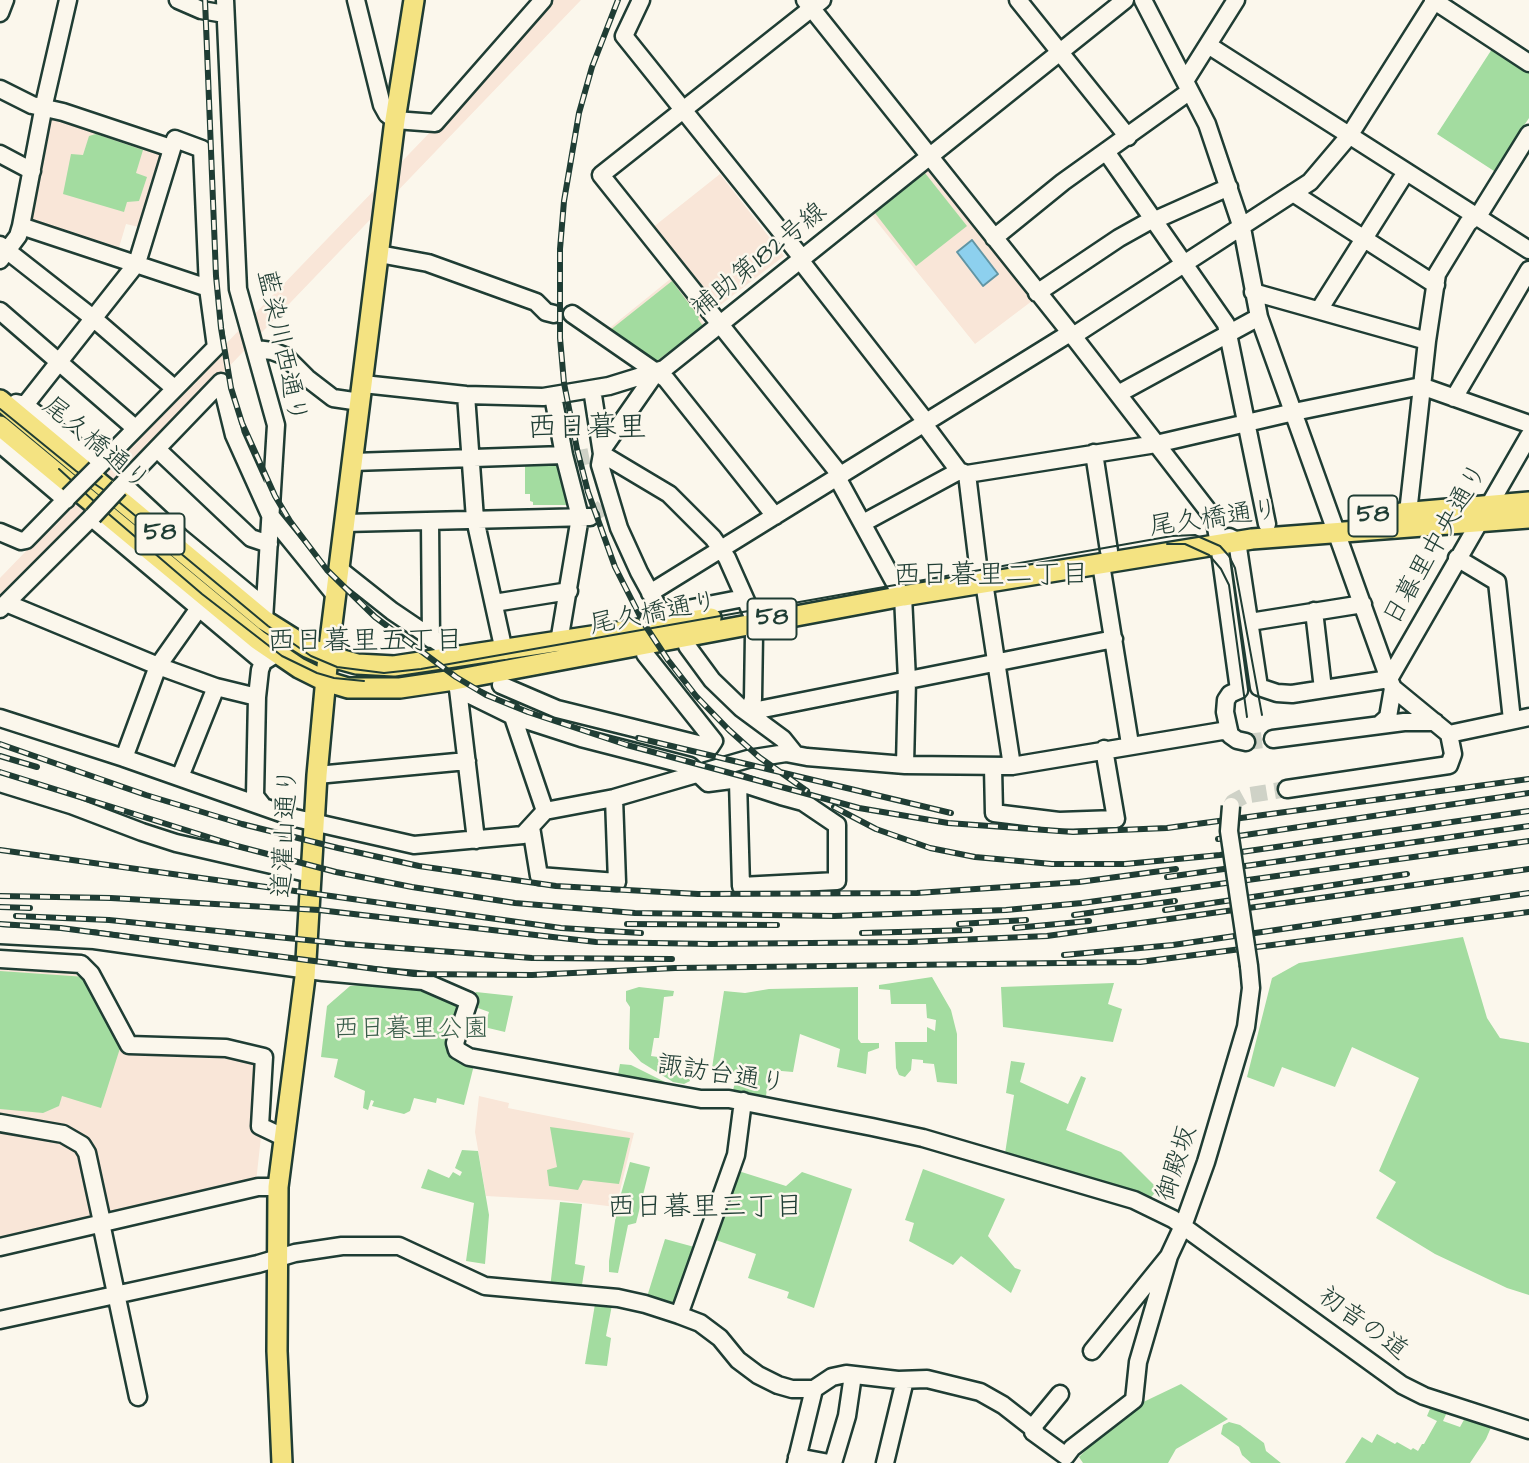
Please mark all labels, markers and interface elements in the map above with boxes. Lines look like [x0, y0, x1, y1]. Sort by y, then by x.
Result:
street label: 補助第182号線 [686, 197, 834, 325]
street label: 藍染川西通り [249, 267, 311, 427]
street label: 尾久橋通り [35, 391, 155, 499]
district label: 西日暮里 [527, 412, 647, 448]
street label: 日暮里中央通り [1378, 458, 1496, 632]
road number: 58 [1348, 495, 1398, 536]
street label: 尾久橋通り [1147, 496, 1281, 544]
road number: 58 [136, 514, 184, 554]
district label: 西日暮里二丁目 [893, 560, 1089, 594]
street label: 尾久橋通り [587, 587, 721, 643]
road number: 58 [748, 598, 796, 640]
district label: 西日暮里五丁目 [267, 626, 463, 660]
street label: 道灌山通り [268, 767, 306, 899]
park label: 西日暮里公園 [333, 1015, 489, 1047]
street label: 諏訪台通り [654, 1050, 788, 1102]
street label: 御殿坂 [1151, 1122, 1205, 1206]
district label: 西日暮里三丁目 [607, 1192, 803, 1226]
street label: 初音の道 [1311, 1282, 1413, 1368]

